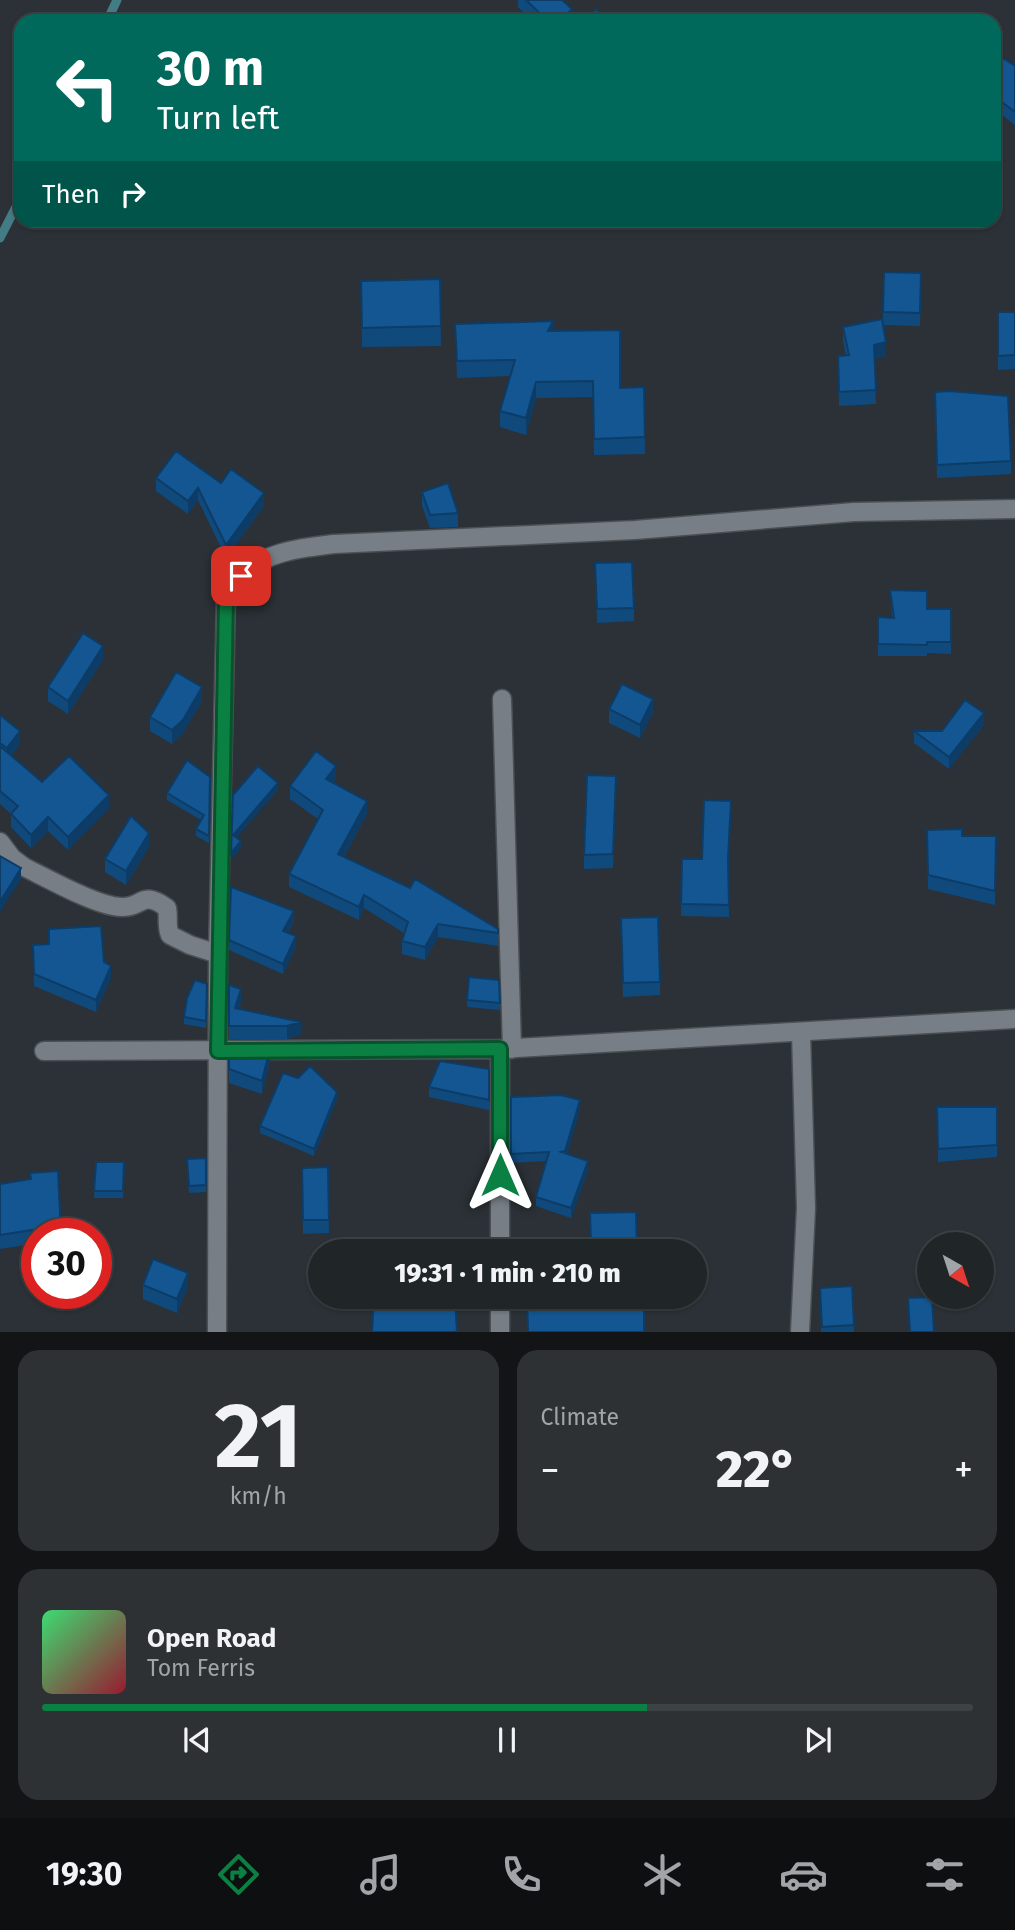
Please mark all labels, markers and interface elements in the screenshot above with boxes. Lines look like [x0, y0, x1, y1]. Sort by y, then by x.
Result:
text: 30 m [157, 39, 264, 98]
icon: left [42, 42, 133, 133]
text: Turn left [157, 99, 279, 137]
icon: right [114, 175, 152, 213]
text: Then [42, 179, 100, 210]
pin [211, 546, 271, 606]
icon: arrive [222, 557, 260, 595]
position arrow [463, 1138, 537, 1212]
speed limit sign: 30 [21, 1218, 112, 1309]
north arrow [917, 1232, 994, 1309]
map controls [917, 1232, 994, 1309]
text: 19:31 · 1 min · 210 m [394, 1258, 621, 1289]
text: 21 [215, 1382, 302, 1491]
text: Climate [541, 1403, 619, 1431]
text: 22° [716, 1438, 797, 1501]
text: − [541, 1447, 560, 1493]
text: + [954, 1447, 973, 1493]
text: km/h [230, 1482, 287, 1510]
text: Open Road [147, 1623, 276, 1654]
text: Tom Ferris [147, 1654, 255, 1682]
icon: previous [178, 1721, 216, 1759]
icon: pause [488, 1721, 526, 1759]
icon: next [799, 1721, 837, 1759]
icon: directions [214, 1850, 263, 1899]
icon: music [356, 1850, 405, 1899]
icon: phone [497, 1850, 546, 1899]
icon: climate [638, 1850, 687, 1899]
icon: car [779, 1850, 828, 1899]
icon: filters [920, 1850, 969, 1899]
text: 19:30 [46, 1855, 122, 1893]

